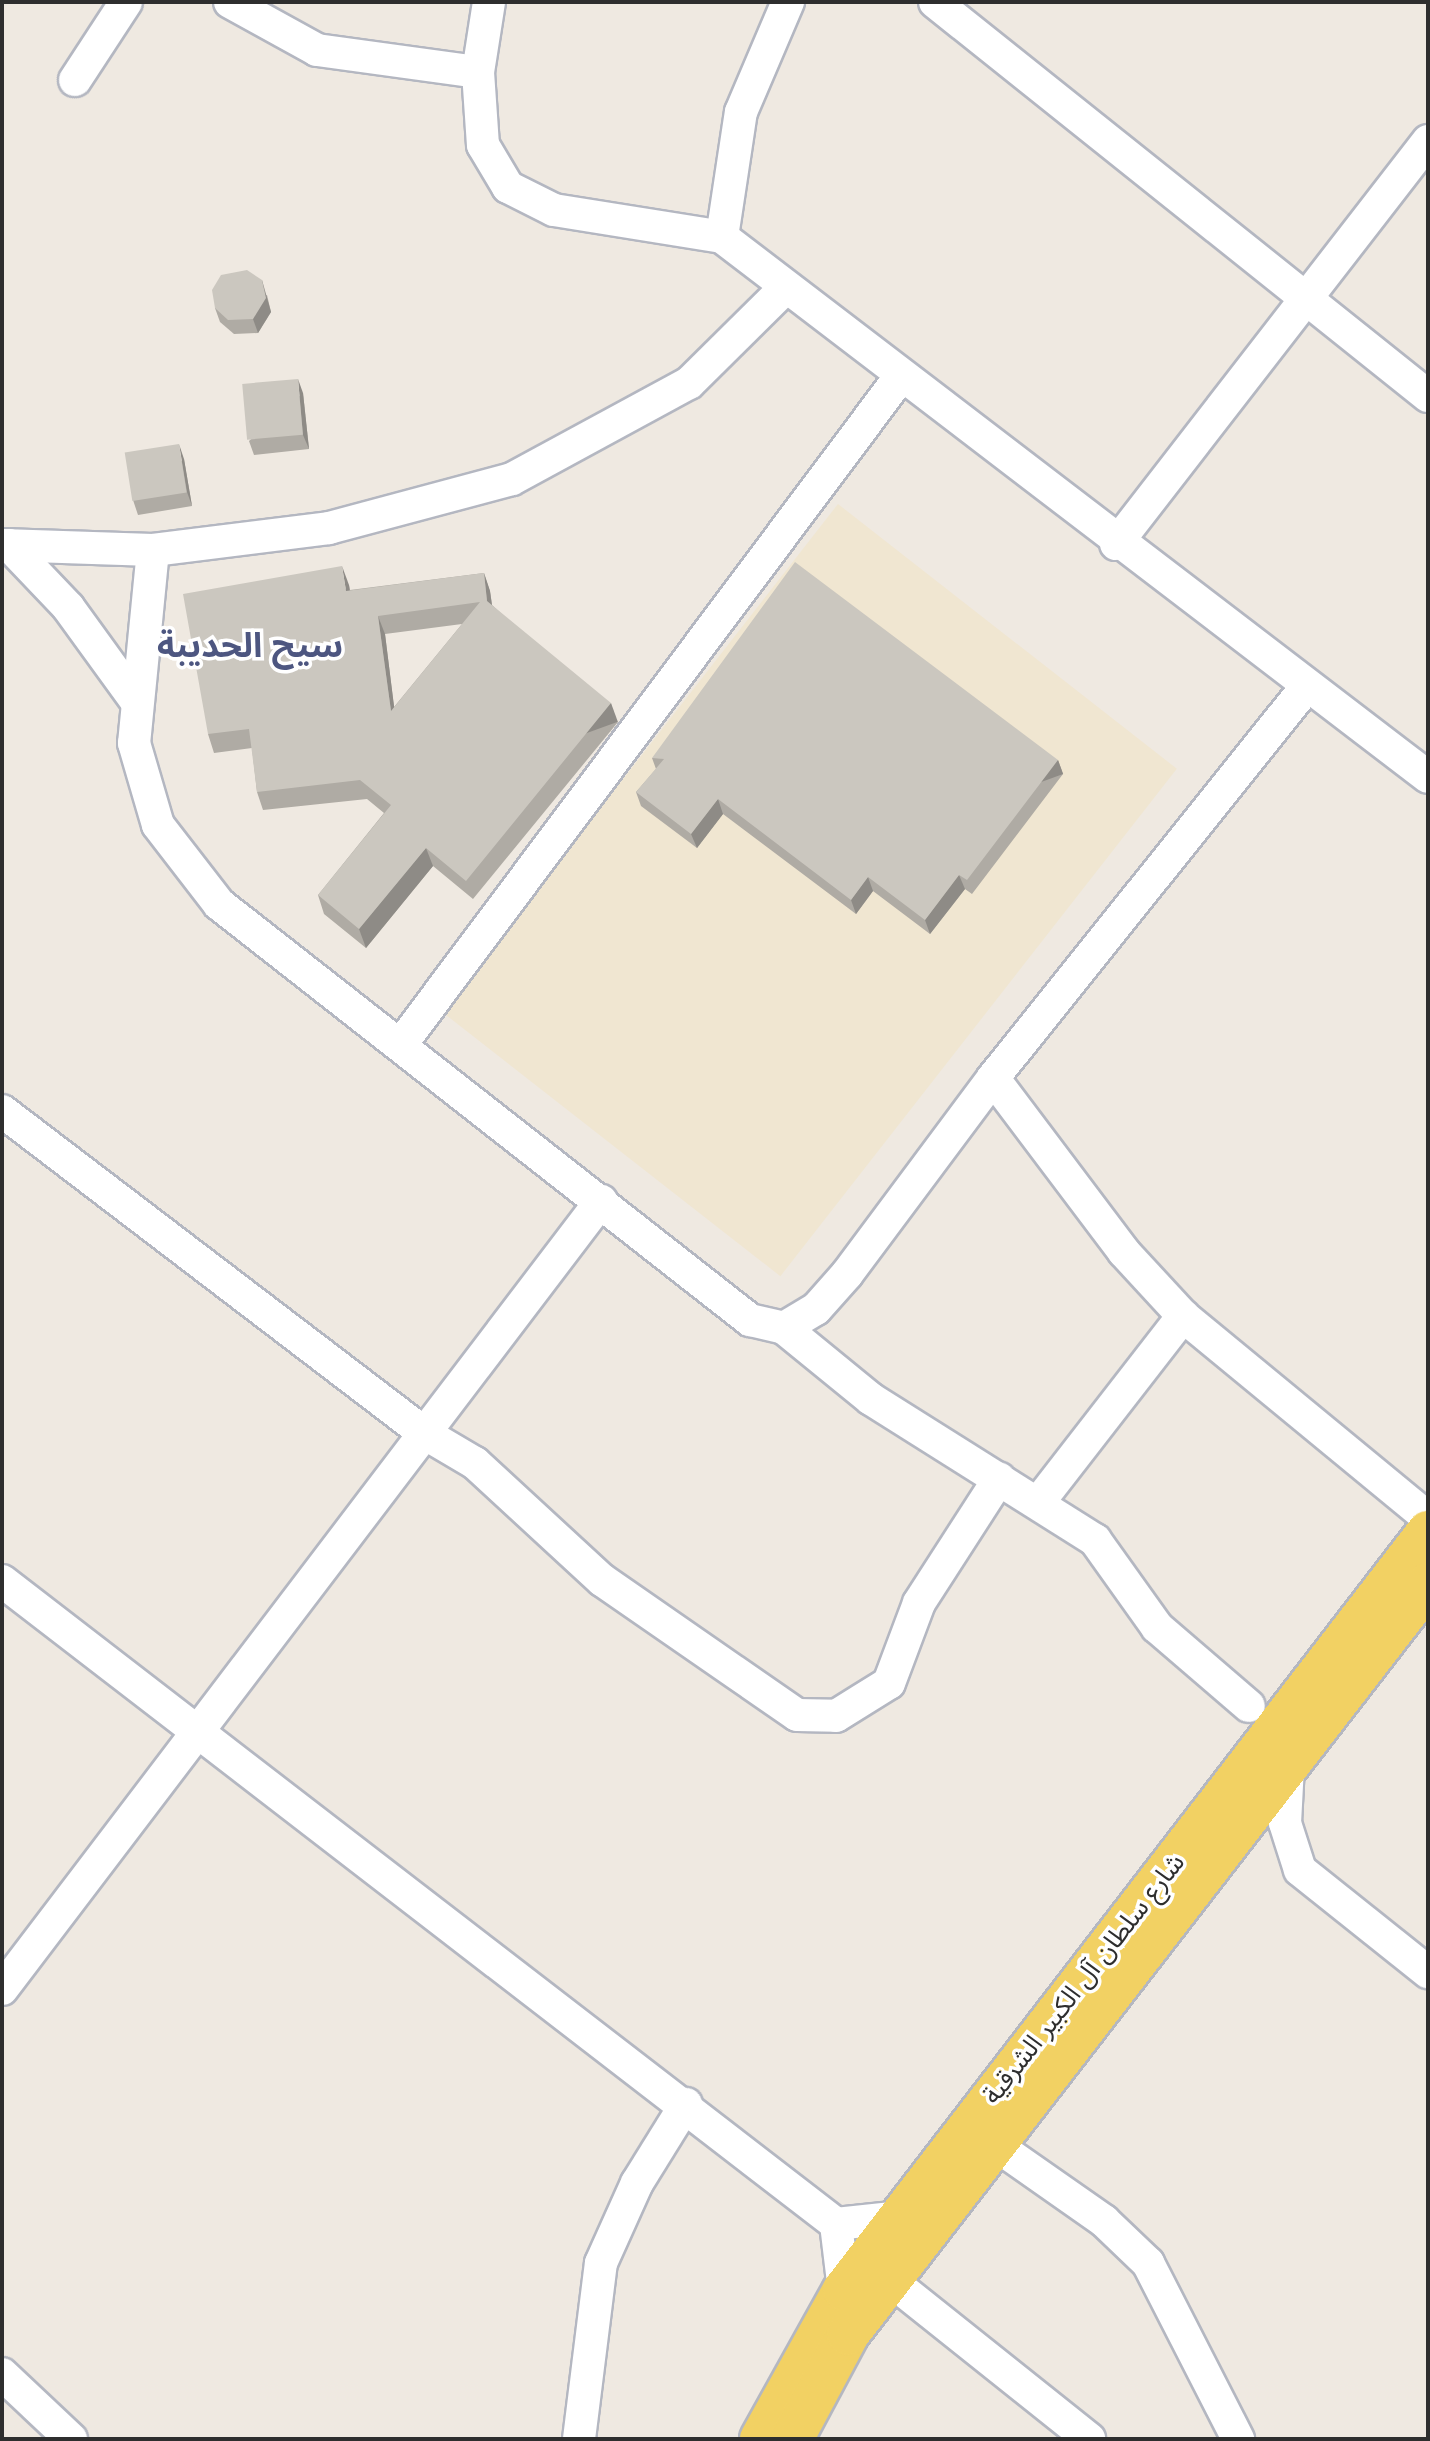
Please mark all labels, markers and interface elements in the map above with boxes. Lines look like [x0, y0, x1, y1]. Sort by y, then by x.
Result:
district label: سيح الحديبة [157, 626, 343, 666]
street label: شارع سلطان آل الكبير الشرقية [976, 1848, 1192, 2110]

